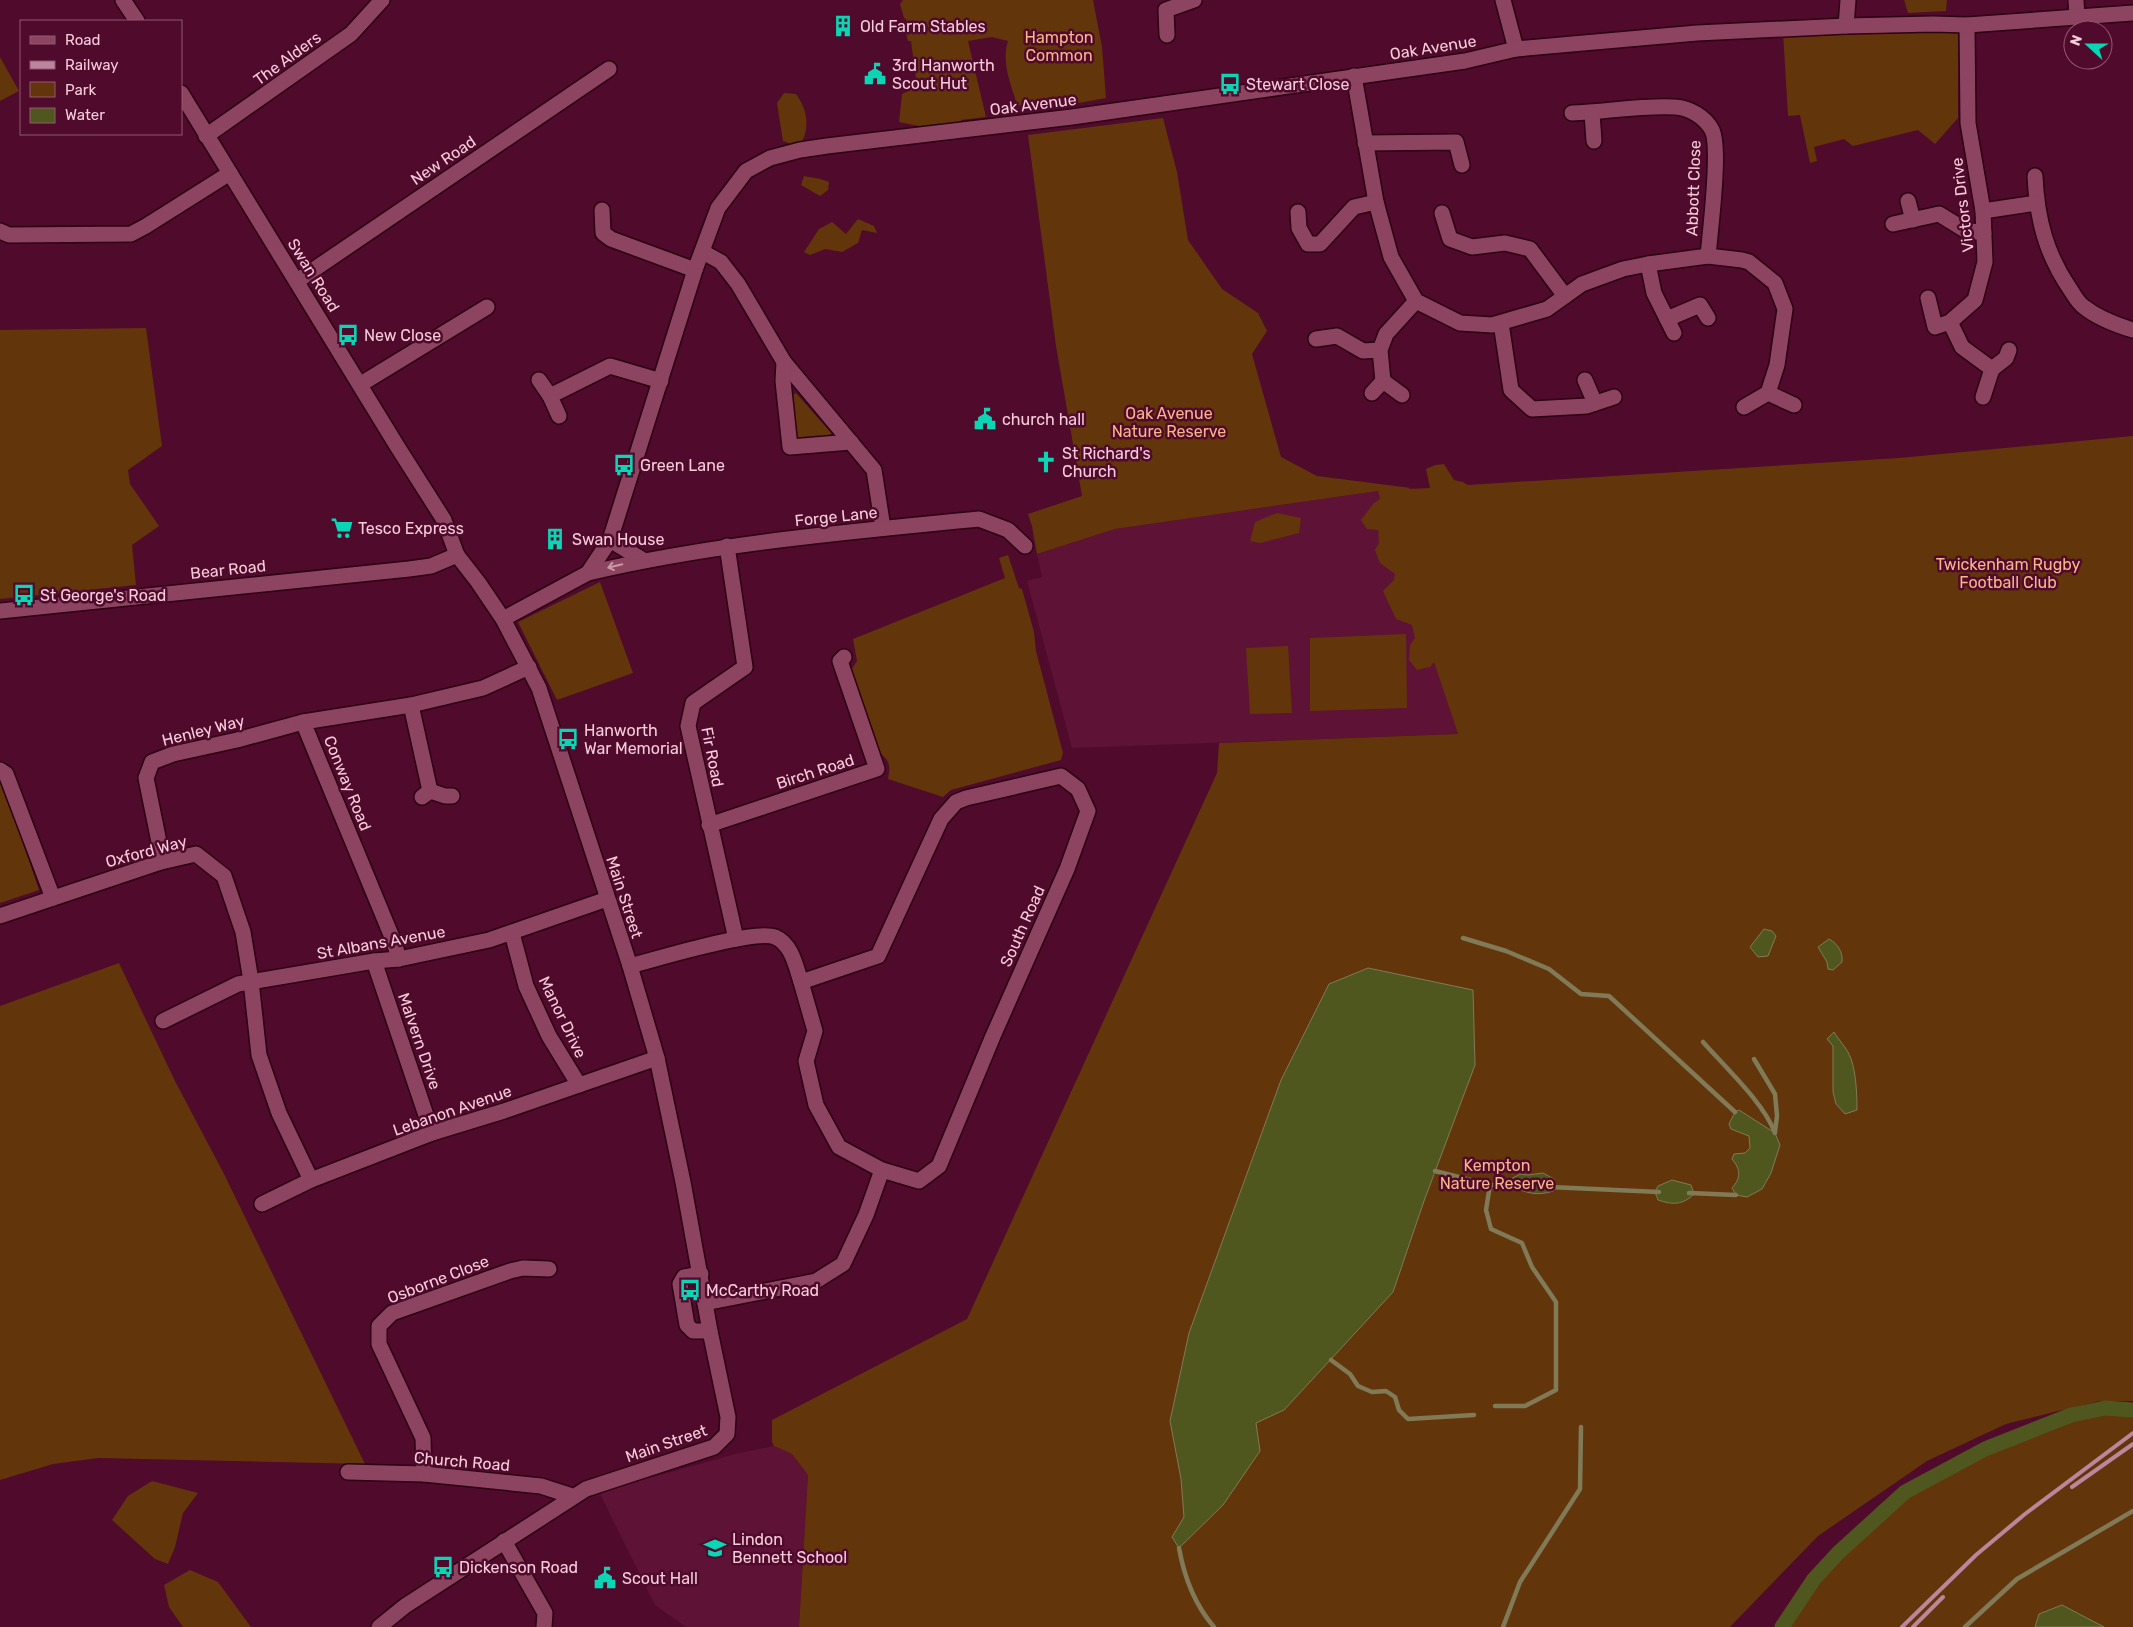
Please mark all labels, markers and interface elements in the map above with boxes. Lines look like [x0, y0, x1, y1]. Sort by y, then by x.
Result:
building icon: Old Farm Stables [830, 13, 856, 39]
place label: Old Farm Stables [860, 17, 986, 36]
legend [20, 20, 182, 135]
north arrow [2063, 20, 2113, 70]
street label: The Alders [250, 28, 325, 89]
park label: Hampton Common [1024, 28, 1094, 65]
text: Road [65, 31, 101, 49]
street label: Oak Avenue [1388, 31, 1478, 64]
text: N [2067, 33, 2086, 48]
text: Railway [65, 56, 119, 74]
place label: 3rd Hanworth Scout Hut [892, 56, 995, 93]
public building icon: 3rd Hanworth Scout Hut [862, 61, 888, 87]
bus stop icon: Stewart Close [1217, 71, 1243, 97]
place label: Stewart Close [1246, 75, 1350, 94]
text: Park [65, 81, 96, 99]
street label: Oak Avenue [989, 90, 1078, 119]
text: Water [65, 106, 105, 124]
street label: New Road [407, 132, 479, 189]
street label: Abbott Close [1682, 140, 1705, 236]
street label: Victors Drive [1947, 156, 1978, 253]
street label: Swan Road [284, 235, 344, 315]
bus stop icon: New Close [335, 322, 361, 348]
place label: New Close [364, 326, 441, 345]
park label: Oak Avenue Nature Reserve [1112, 404, 1226, 441]
public building icon: church hall [972, 406, 998, 432]
place label: church hall [1002, 410, 1085, 429]
place label: St Richard's Church [1062, 444, 1151, 481]
church icon: St Richard's Church [1033, 449, 1059, 475]
bus stop icon: Green Lane [611, 452, 637, 478]
place label: Green Lane [640, 456, 725, 475]
street label: Forge Lane [794, 503, 878, 530]
supermarket icon: Tesco Express [329, 515, 355, 541]
place label: Tesco Express [358, 519, 464, 538]
building icon: Swan House [542, 526, 568, 552]
place label: Swan House [572, 530, 664, 549]
park label: Twickenham Rugby Football Club [1936, 555, 2080, 592]
street label: Bear Road [189, 556, 267, 583]
one-way arrow [608, 562, 624, 572]
bus stop icon: St George's Road [11, 582, 37, 608]
place label: St George's Road [40, 586, 166, 605]
street label: Henley Way [160, 711, 247, 750]
place label: Hanworth War Memorial [584, 721, 683, 758]
street label: Fir Road [697, 725, 728, 789]
bus stop icon: Hanworth War Memorial [555, 726, 581, 752]
street label: Conway Road [320, 733, 375, 834]
street label: Birch Road [774, 750, 857, 793]
street label: Oxford Way [103, 831, 189, 871]
street label: Main Street [602, 854, 647, 941]
street label: South Road [996, 883, 1049, 970]
street label: St Albans Avenue [315, 922, 447, 963]
street label: Manor Drive [535, 973, 591, 1061]
street label: Malvern Drive [394, 990, 445, 1092]
street label: Lebanon Avenue [390, 1081, 514, 1140]
park label: Kempton Nature Reserve [1440, 1156, 1554, 1193]
street label: Osborne Close [385, 1251, 492, 1308]
bus stop icon: McCarthy Road [677, 1277, 703, 1303]
place label: McCarthy Road [706, 1281, 819, 1300]
street label: Main Street [623, 1421, 710, 1466]
street label: Church Road [413, 1448, 511, 1475]
place label: Lindon Bennett School [732, 1530, 847, 1567]
school or university icon: Lindon Bennett School [702, 1535, 728, 1561]
bus stop icon: Dickenson Road [430, 1554, 456, 1580]
place label: Dickenson Road [459, 1558, 578, 1577]
public building icon: Scout Hall [592, 1565, 618, 1591]
place label: Scout Hall [622, 1569, 698, 1588]

